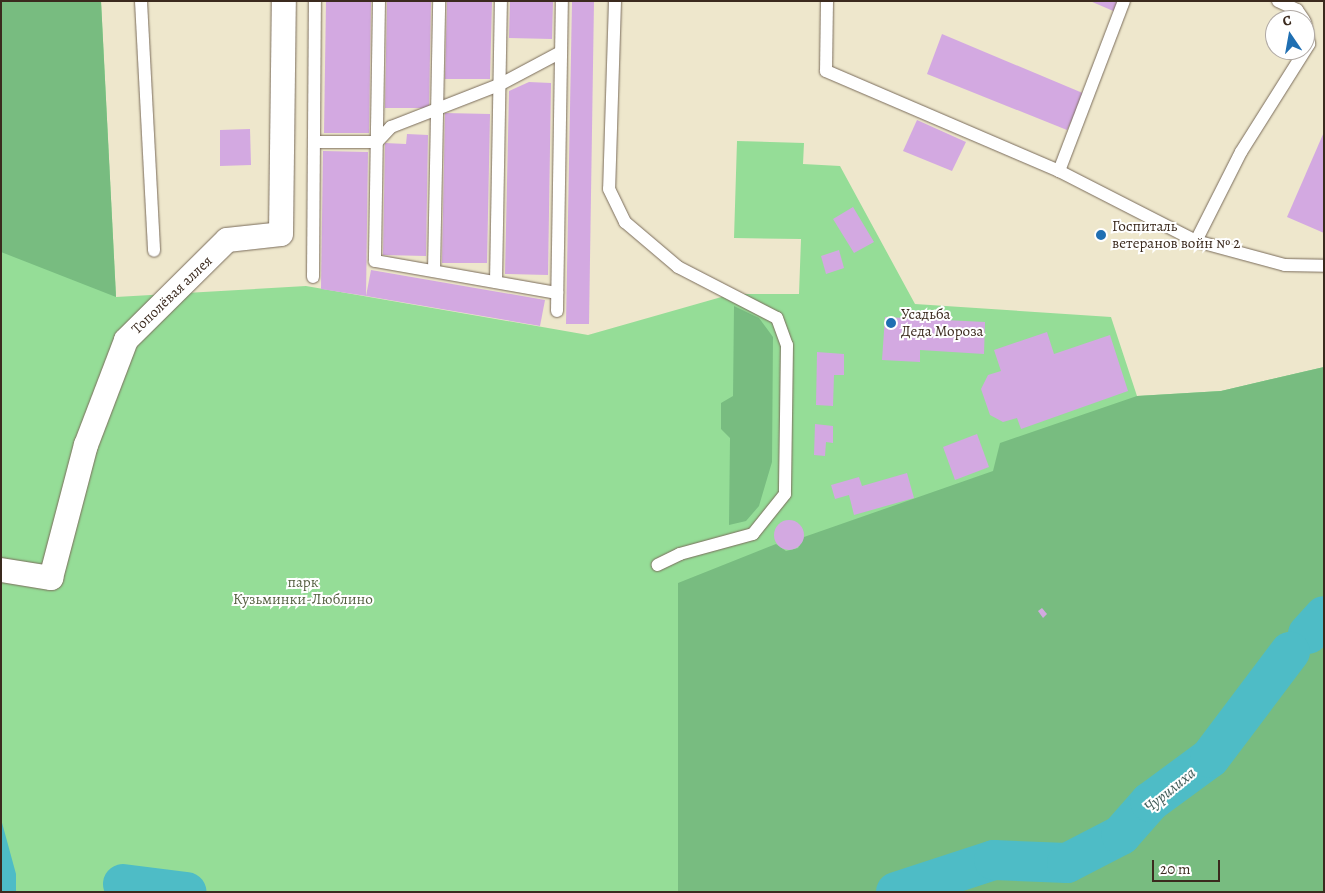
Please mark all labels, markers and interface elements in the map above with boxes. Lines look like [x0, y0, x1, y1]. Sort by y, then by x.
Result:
north arrow [1265, 10, 1315, 60]
text: С [1281, 11, 1293, 31]
place label: Госпиталь ветеранов войн № 2 [1112, 217, 1240, 252]
marker: Госпиталь ветеранов войн № 2 [1094, 228, 1108, 242]
street label: Тополёвая аллея [128, 252, 216, 338]
place label: Усадьба Деда Мороза [901, 305, 983, 340]
marker: Усадьба Деда Мороза [885, 317, 897, 329]
park label: парк Кузьминки-Люблино [233, 573, 373, 608]
water label: Чурилиха [1140, 763, 1200, 817]
scale bar [1155, 850, 1222, 882]
text: 20 m [1160, 859, 1191, 879]

